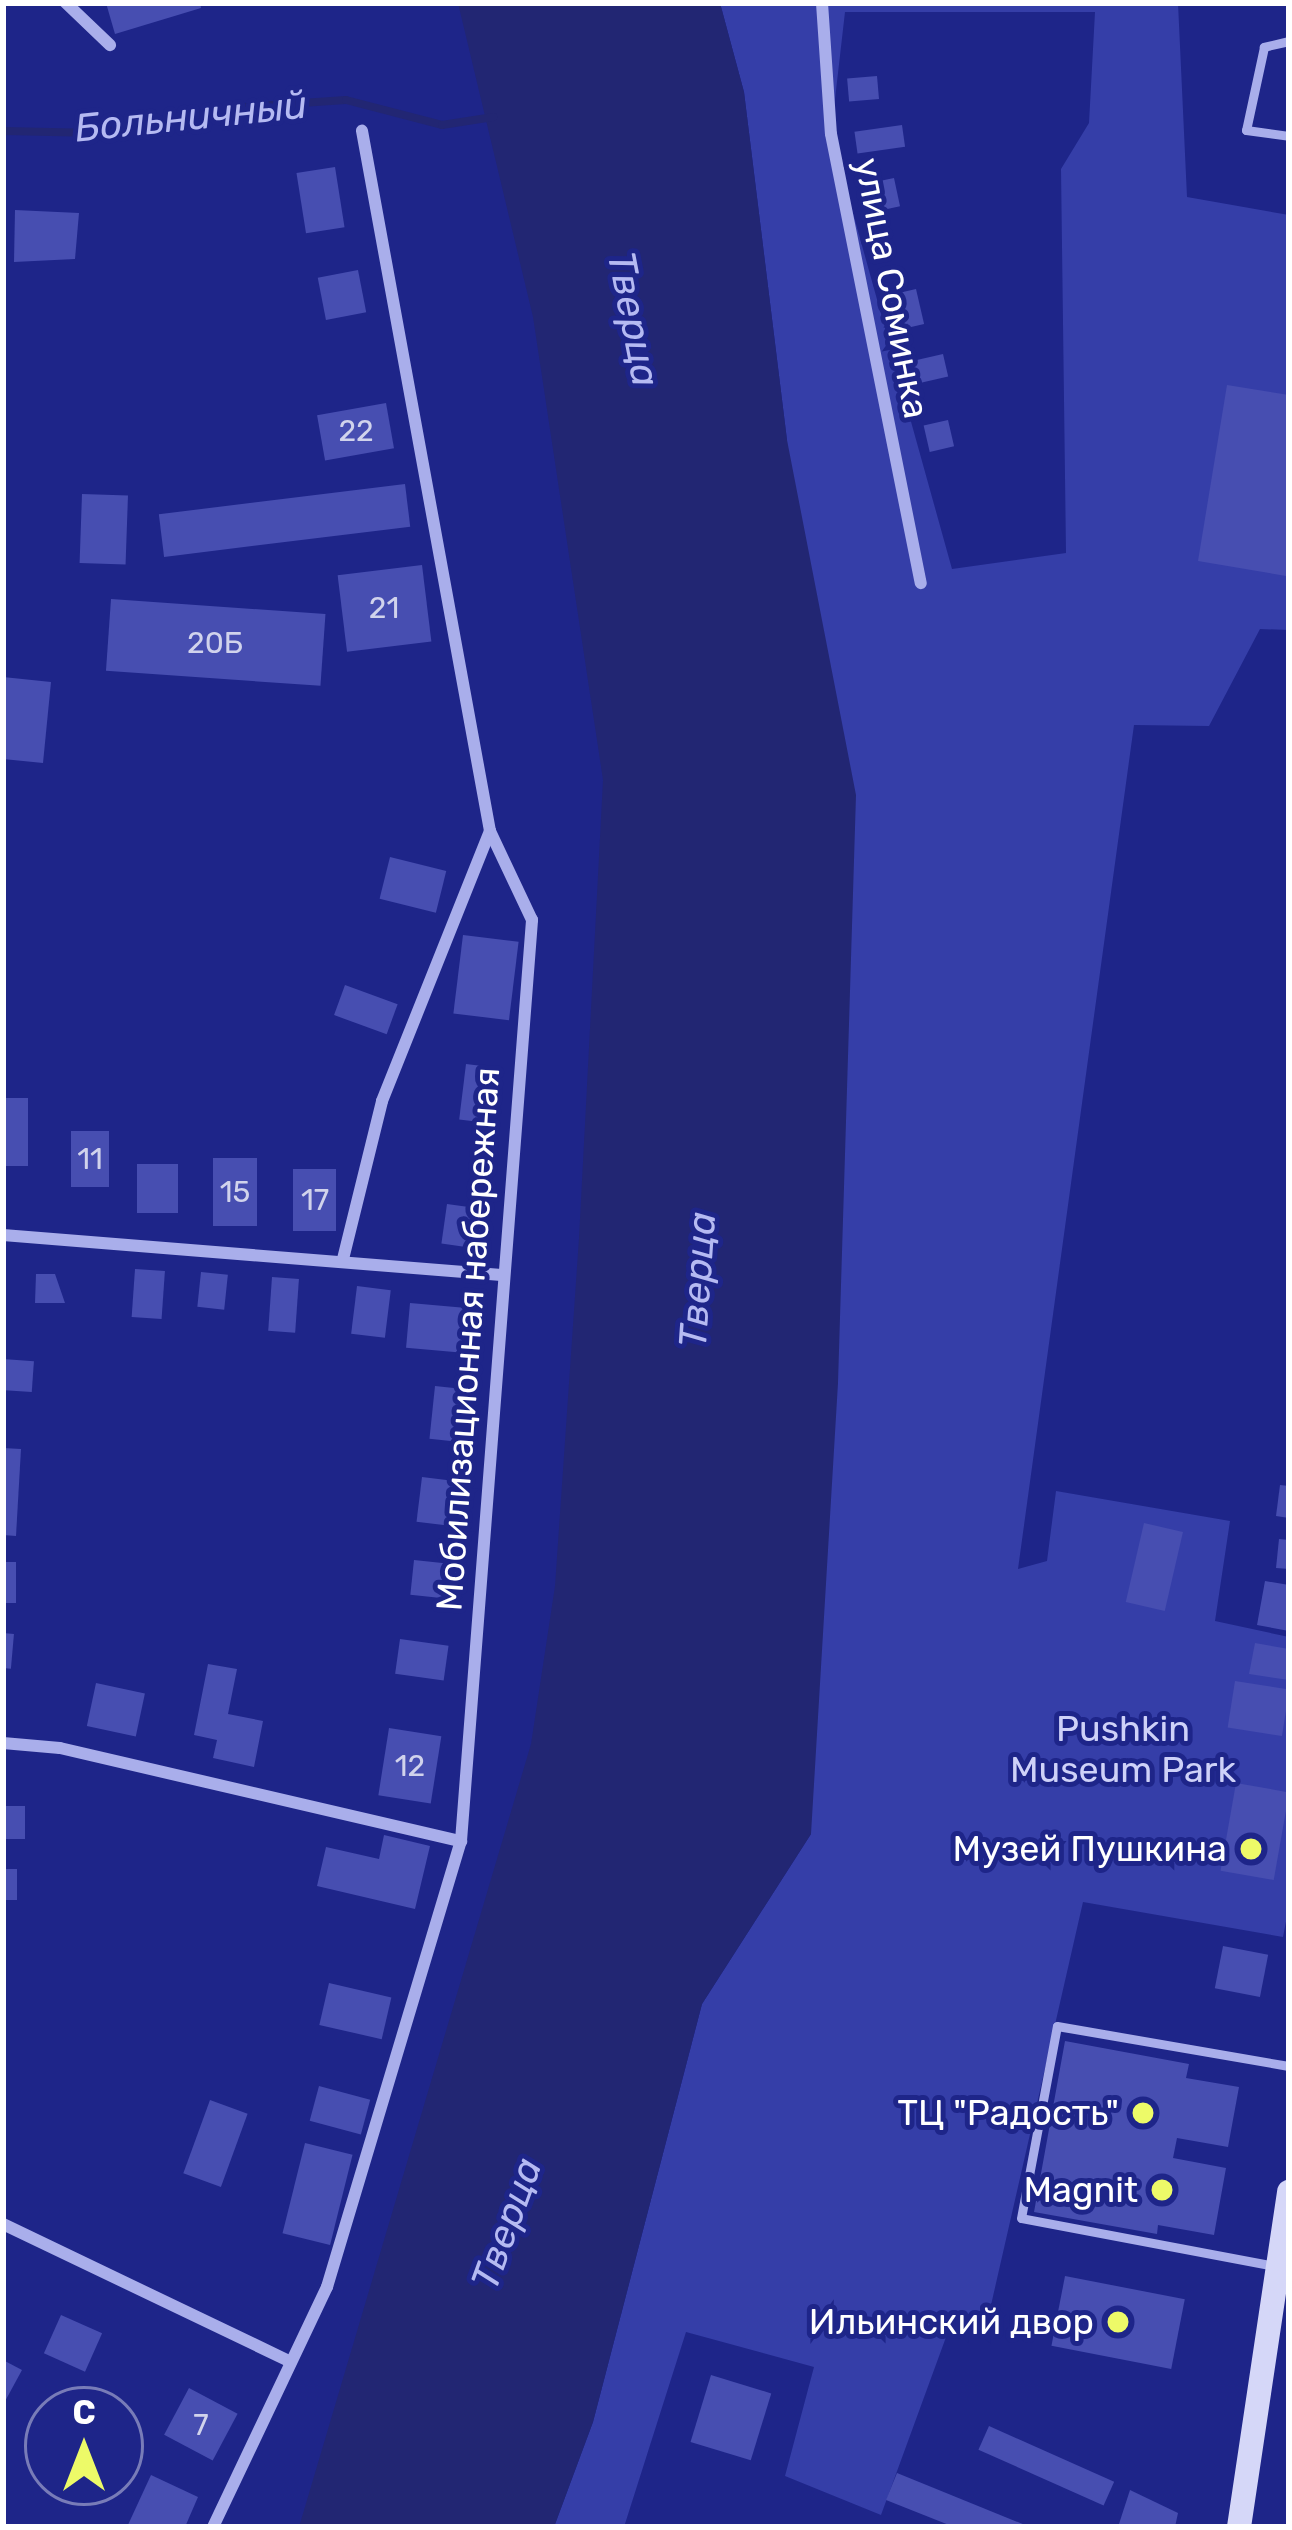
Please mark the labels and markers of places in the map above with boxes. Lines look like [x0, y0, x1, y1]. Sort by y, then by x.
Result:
place label: Музей Пушкина [953, 1827, 1227, 1871]
marker: Музей Пушкина [1238, 1836, 1264, 1862]
place label: ТЦ "Радость" [897, 2091, 1119, 2135]
marker: ТЦ "Радость" [1130, 2100, 1156, 2126]
place label: Magnit [1023, 2168, 1138, 2212]
marker: Magnit [1149, 2177, 1175, 2203]
place label: Ильинский двор [809, 2300, 1094, 2344]
marker: Ильинский двор [1105, 2309, 1131, 2335]

